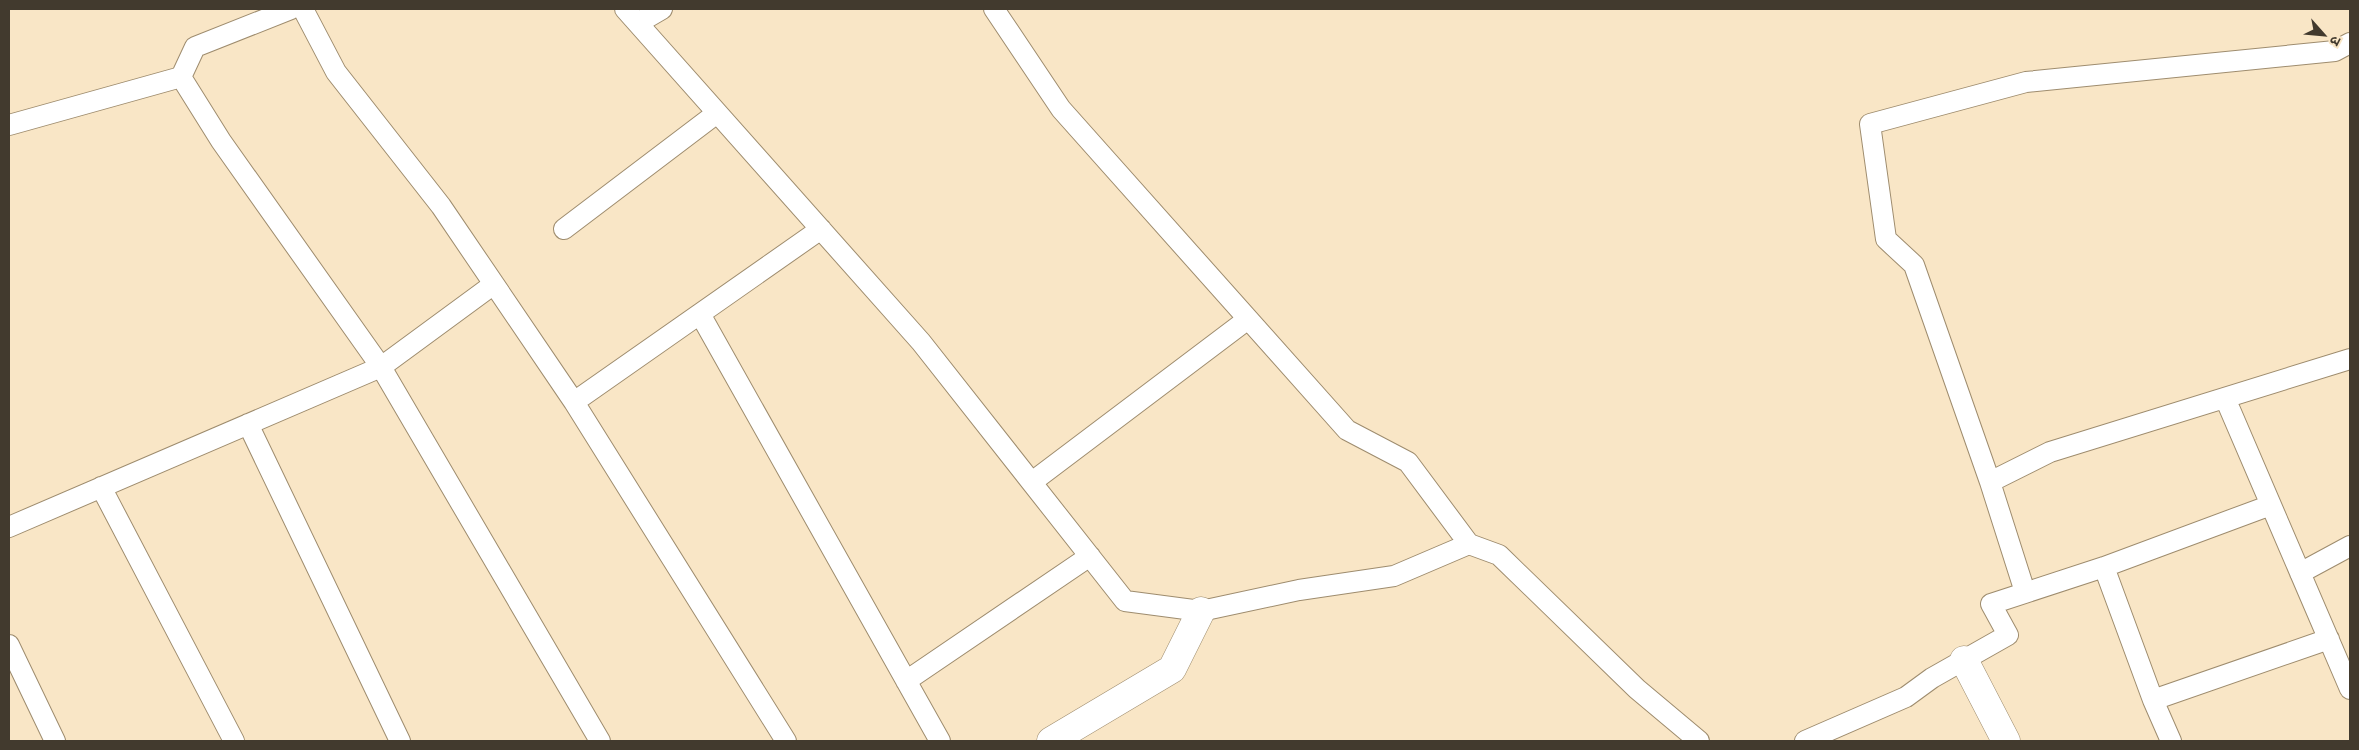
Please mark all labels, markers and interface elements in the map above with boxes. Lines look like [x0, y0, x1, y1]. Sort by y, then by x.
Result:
north arrow [2299, 10, 2349, 60]
text: उ [2325, 33, 2345, 49]

